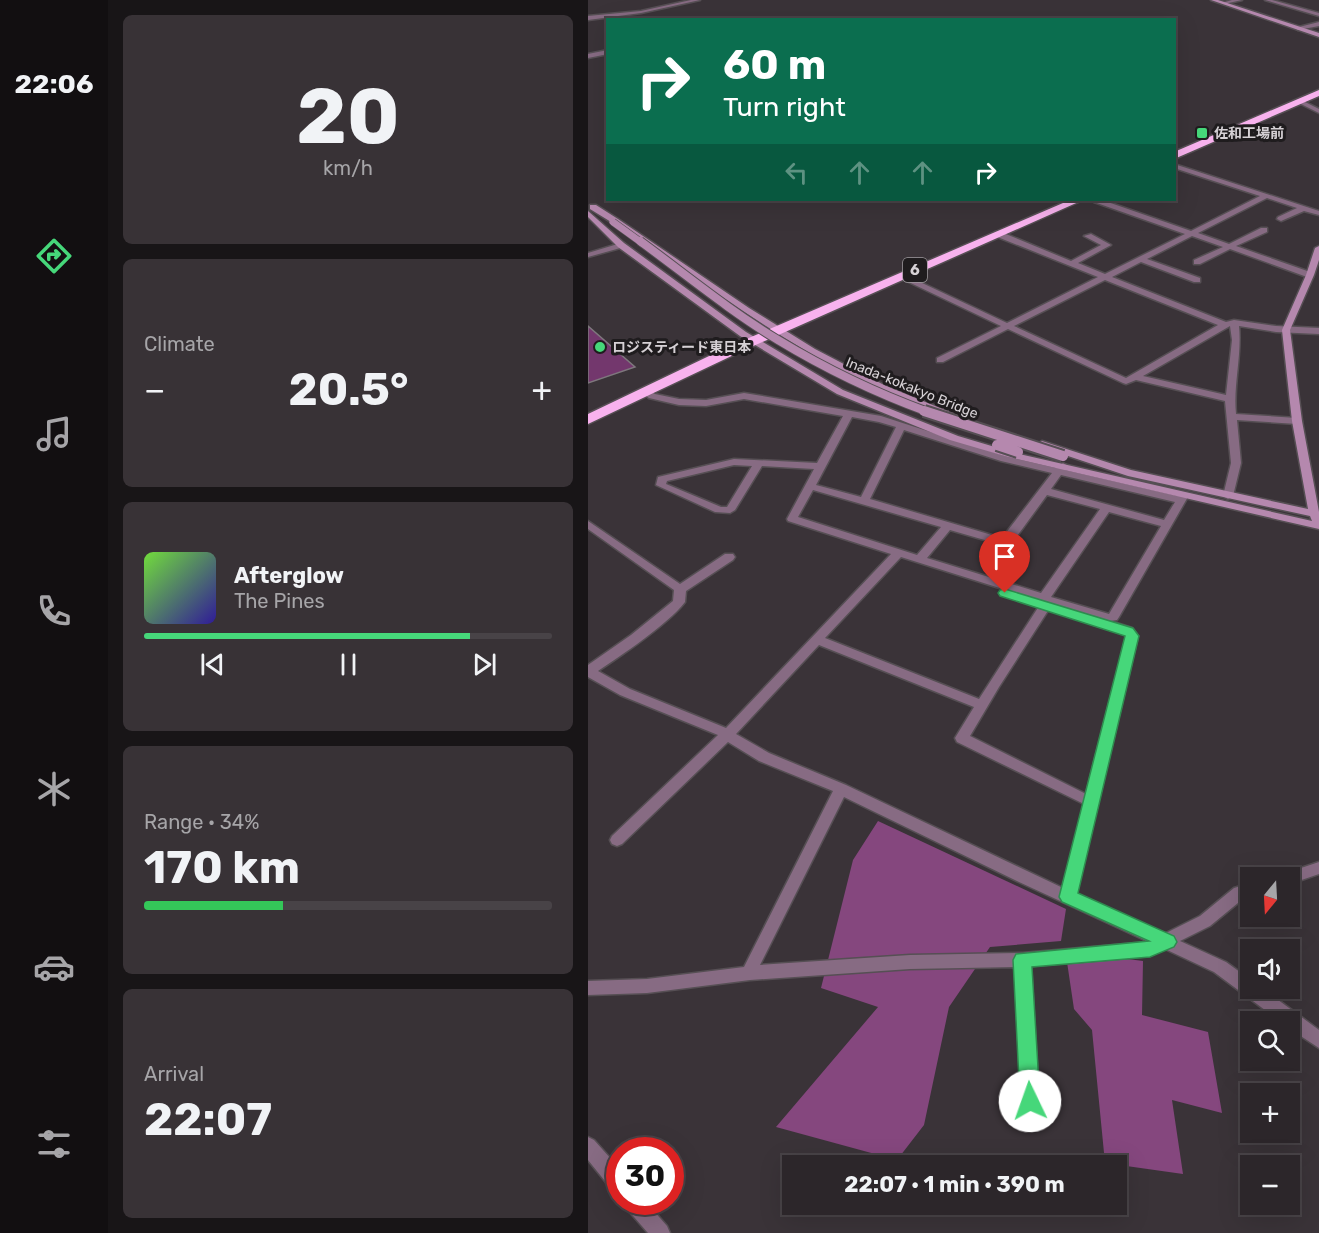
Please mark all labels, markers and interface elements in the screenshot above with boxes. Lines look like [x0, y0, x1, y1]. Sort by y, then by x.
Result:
text: 60 m [723, 40, 826, 90]
icon: right [624, 42, 702, 120]
text: 22:06 [15, 68, 93, 100]
text: 20 [296, 70, 400, 163]
text: Turn right [723, 91, 846, 123]
place label: 佐和工場前 [1214, 125, 1284, 142]
marker: 佐和工場前 [1195, 126, 1209, 140]
text: km/h [323, 156, 373, 180]
icon: left [780, 156, 813, 189]
icon: ahead [843, 156, 876, 189]
icon: ahead [906, 156, 939, 189]
icon: right [969, 156, 1002, 189]
icon: directions [33, 235, 75, 277]
road number: 6 [903, 258, 927, 282]
text: Climate [144, 332, 215, 356]
place label: ロジスティード東日本 [612, 339, 751, 356]
marker: ロジスティード東日本 [593, 340, 607, 354]
street label: Inada-kokakyo Bridge [843, 354, 981, 422]
text: 20.5° [289, 363, 408, 416]
text: − [144, 370, 165, 409]
text: + [531, 370, 552, 409]
icon: music [33, 413, 75, 455]
pin [979, 531, 1030, 593]
icon: arrive [988, 540, 1021, 573]
text: Afterglow [234, 562, 344, 589]
text: The Pines [234, 589, 325, 613]
icon: phone [33, 590, 75, 632]
icon: previous [196, 648, 229, 681]
icon: pause [332, 648, 365, 681]
icon: next [468, 648, 501, 681]
icon: climate [33, 768, 75, 810]
text: Range · 34% [144, 810, 259, 834]
text: 170 km [144, 841, 300, 894]
north arrow [1240, 867, 1300, 927]
map controls [1240, 867, 1300, 1215]
button: sound [1240, 939, 1300, 999]
icon: car [33, 946, 75, 988]
button: search [1240, 1011, 1300, 1071]
text: Arrival [144, 1062, 204, 1086]
position arrow [998, 1069, 1062, 1133]
button: + [1240, 1083, 1300, 1143]
text: 22:07 [144, 1093, 272, 1146]
icon: filters [33, 1123, 75, 1165]
speed limit sign: 30 [606, 1137, 684, 1215]
button: − [1240, 1155, 1300, 1215]
text: 22:07 · 1 min · 390 m [844, 1171, 1065, 1198]

